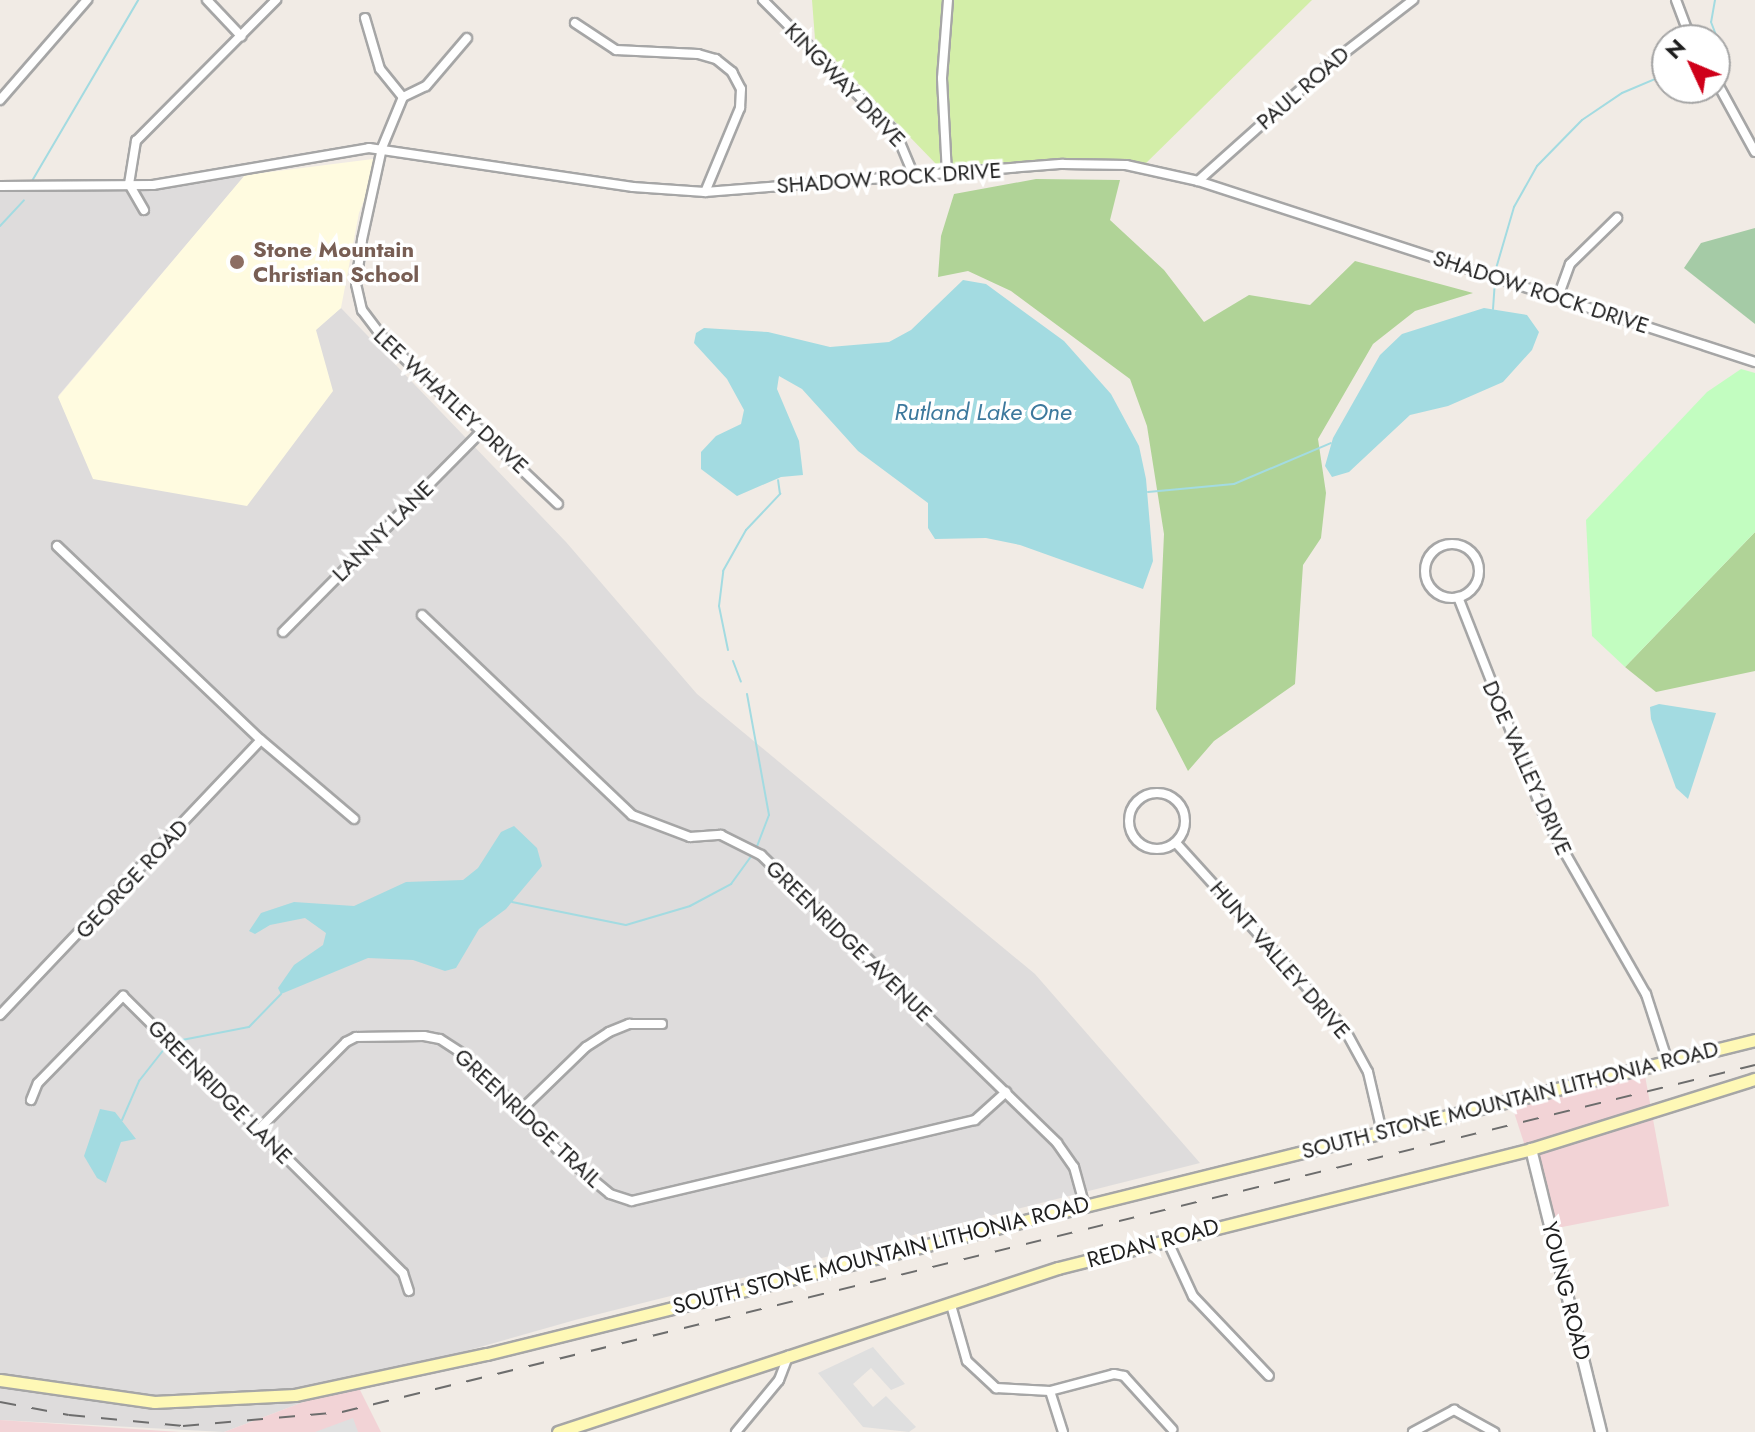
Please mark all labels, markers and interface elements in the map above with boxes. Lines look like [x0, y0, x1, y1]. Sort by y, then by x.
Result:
street label: KINGWAY DRIVE [779, 18, 911, 152]
north arrow [1651, 24, 1731, 104]
text: N [1658, 31, 1693, 66]
street label: PAUL ROAD [1251, 41, 1355, 135]
street label: SHADOW ROCK DRIVE [776, 157, 1002, 199]
place label: Stone Mountain Christian School [253, 236, 419, 288]
street label: SHADOW ROCK DRIVE [1430, 245, 1652, 339]
marker: Stone Mountain Christian School [228, 253, 246, 271]
street label: LEE WHATLEY DRIVE [368, 323, 534, 479]
water label: Rutland Lake One [894, 398, 1072, 426]
street label: LANNY LANE [327, 475, 439, 587]
street label: DOE VALLEY DRIVE [1477, 677, 1577, 859]
street label: GEORGE ROAD [70, 814, 194, 944]
street label: GREENRIDGE AVENUE [760, 855, 938, 1027]
street label: HUNT VALLEY DRIVE [1204, 876, 1356, 1044]
street label: GREENRIDGE LANE [142, 1014, 298, 1170]
street label: SOUTH STONE MOUNTAIN LITHONIA ROAD [1299, 1035, 1721, 1165]
street label: GREENRIDGE TRAIL [449, 1043, 607, 1193]
street label: SOUTH STONE MOUNTAIN LITHONIA ROAD [670, 1190, 1092, 1320]
street label: REDAN ROAD [1084, 1213, 1222, 1273]
street label: YOUNG ROAD [1536, 1219, 1596, 1363]

